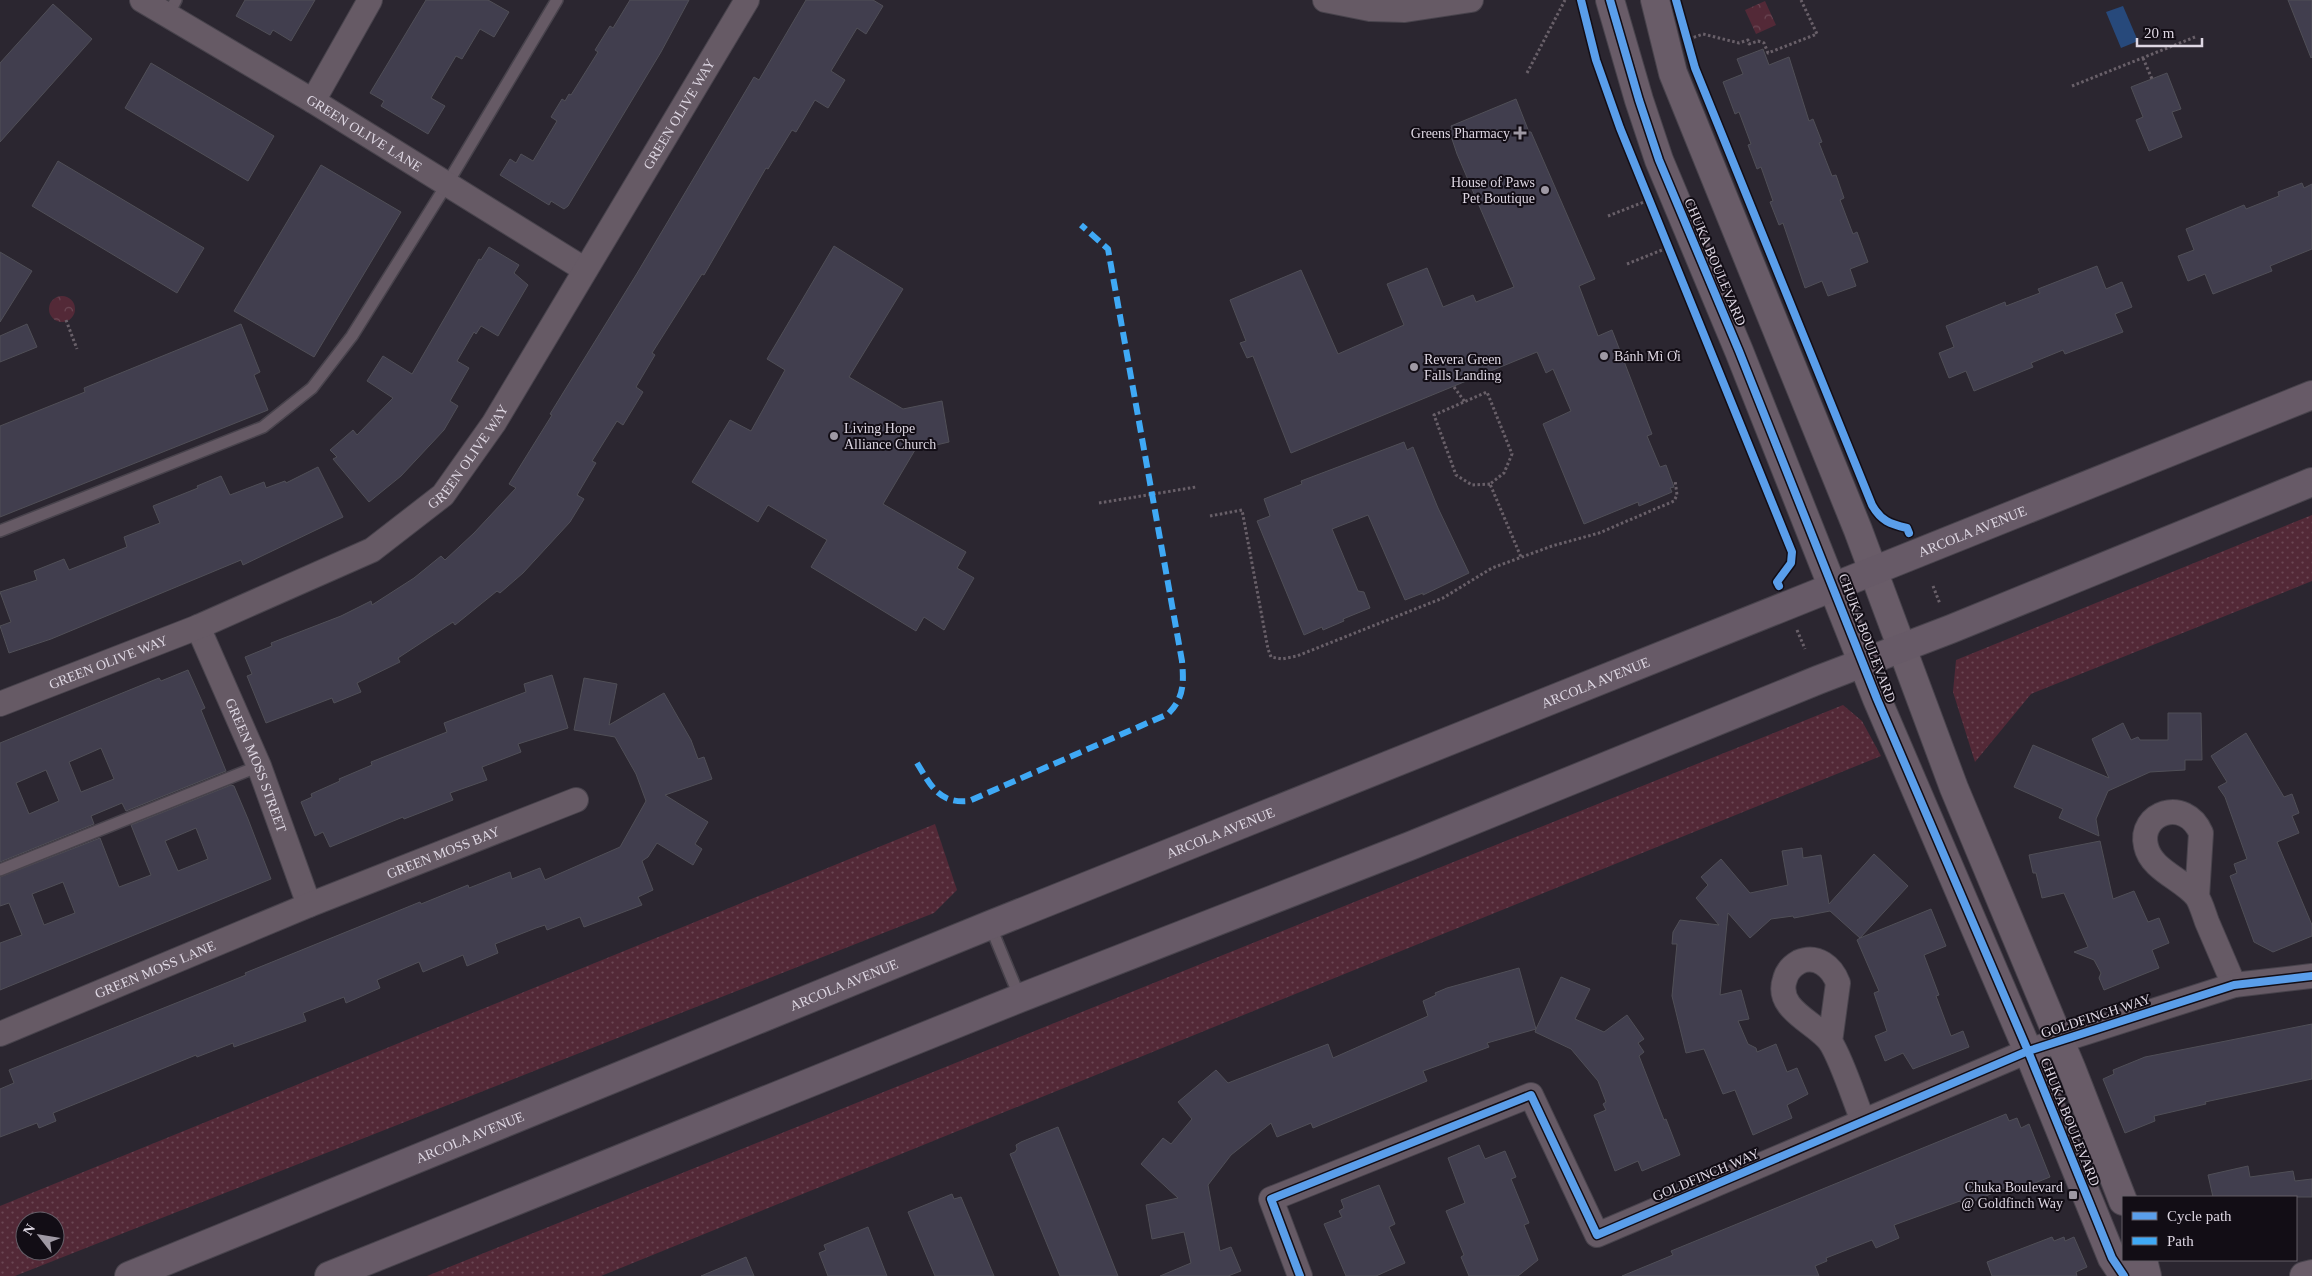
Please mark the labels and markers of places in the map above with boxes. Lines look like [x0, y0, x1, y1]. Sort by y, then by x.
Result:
place label: Greens Pharmacy [1411, 126, 1510, 141]
marker: Greens Pharmacy [1514, 127, 1526, 139]
place label: House of Paws Pet Boutique [1451, 175, 1535, 206]
marker: House of Paws Pet Boutique [1539, 184, 1551, 196]
place label: Bánh Mì Ơi [1614, 349, 1681, 364]
marker: Bánh Mì Ơi [1598, 350, 1610, 362]
place label: Revera Green Falls Landing [1424, 352, 1501, 383]
marker: Revera Green Falls Landing [1408, 361, 1420, 373]
place label: Living Hope Alliance Church [844, 421, 936, 452]
marker: Living Hope Alliance Church [828, 430, 840, 442]
place label: Chuka Boulevard @ Goldfinch Way [1961, 1180, 2063, 1211]
marker: Chuka Boulevard @ Goldfinch Way [2067, 1189, 2079, 1201]

